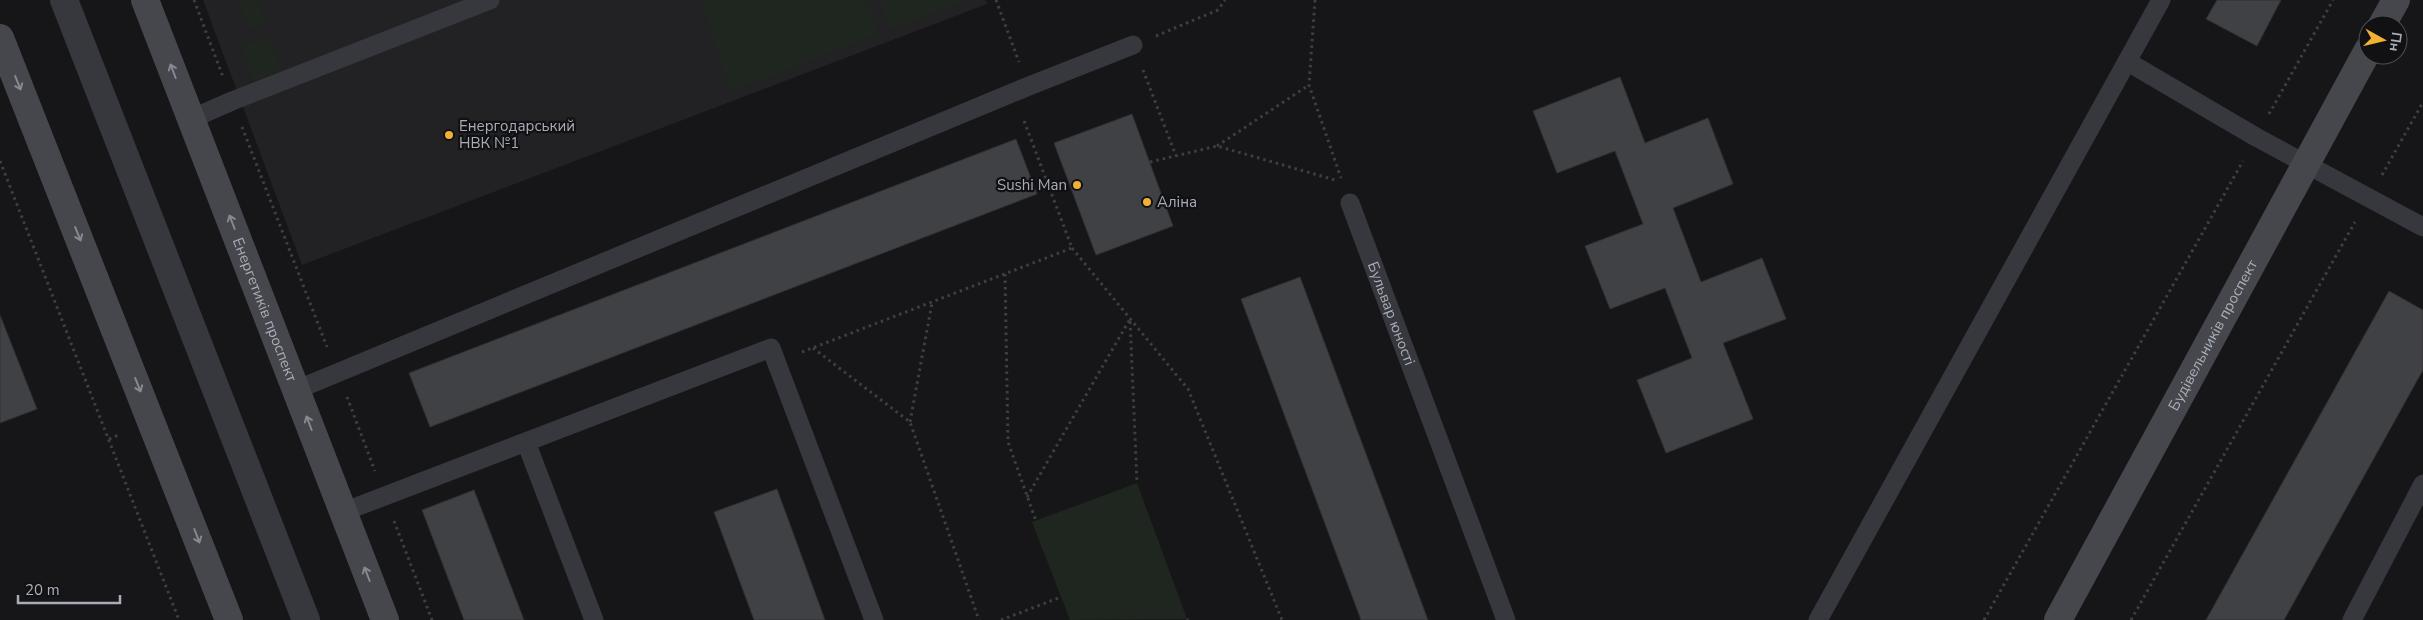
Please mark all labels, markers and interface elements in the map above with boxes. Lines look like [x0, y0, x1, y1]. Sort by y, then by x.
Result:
north arrow [2358, 15, 2408, 65]
text: Пн [2385, 31, 2406, 53]
one-way arrow [167, 64, 177, 79]
one-way arrow [14, 75, 23, 90]
place label: Енергодарський НВК №1 [459, 116, 575, 153]
marker: Енергодарський НВК №1 [443, 129, 455, 141]
place label: Sushi Man [997, 175, 1067, 195]
marker: Sushi Man [1071, 179, 1083, 191]
place label: Аліна [1157, 192, 1197, 212]
marker: Аліна [1141, 196, 1153, 208]
one-way arrow [226, 215, 236, 230]
one-way arrow [74, 226, 83, 241]
street label: Енергетиків проспект [228, 235, 302, 385]
street label: Будівельників проспект [2164, 256, 2262, 414]
street label: Бульвар юності [1363, 259, 1420, 368]
one-way arrow [134, 377, 143, 392]
one-way arrow [304, 416, 313, 431]
one-way arrow [193, 528, 202, 544]
one-way arrow [362, 567, 371, 583]
scale bar [18, 572, 120, 604]
text: 20 m [25, 580, 60, 600]

